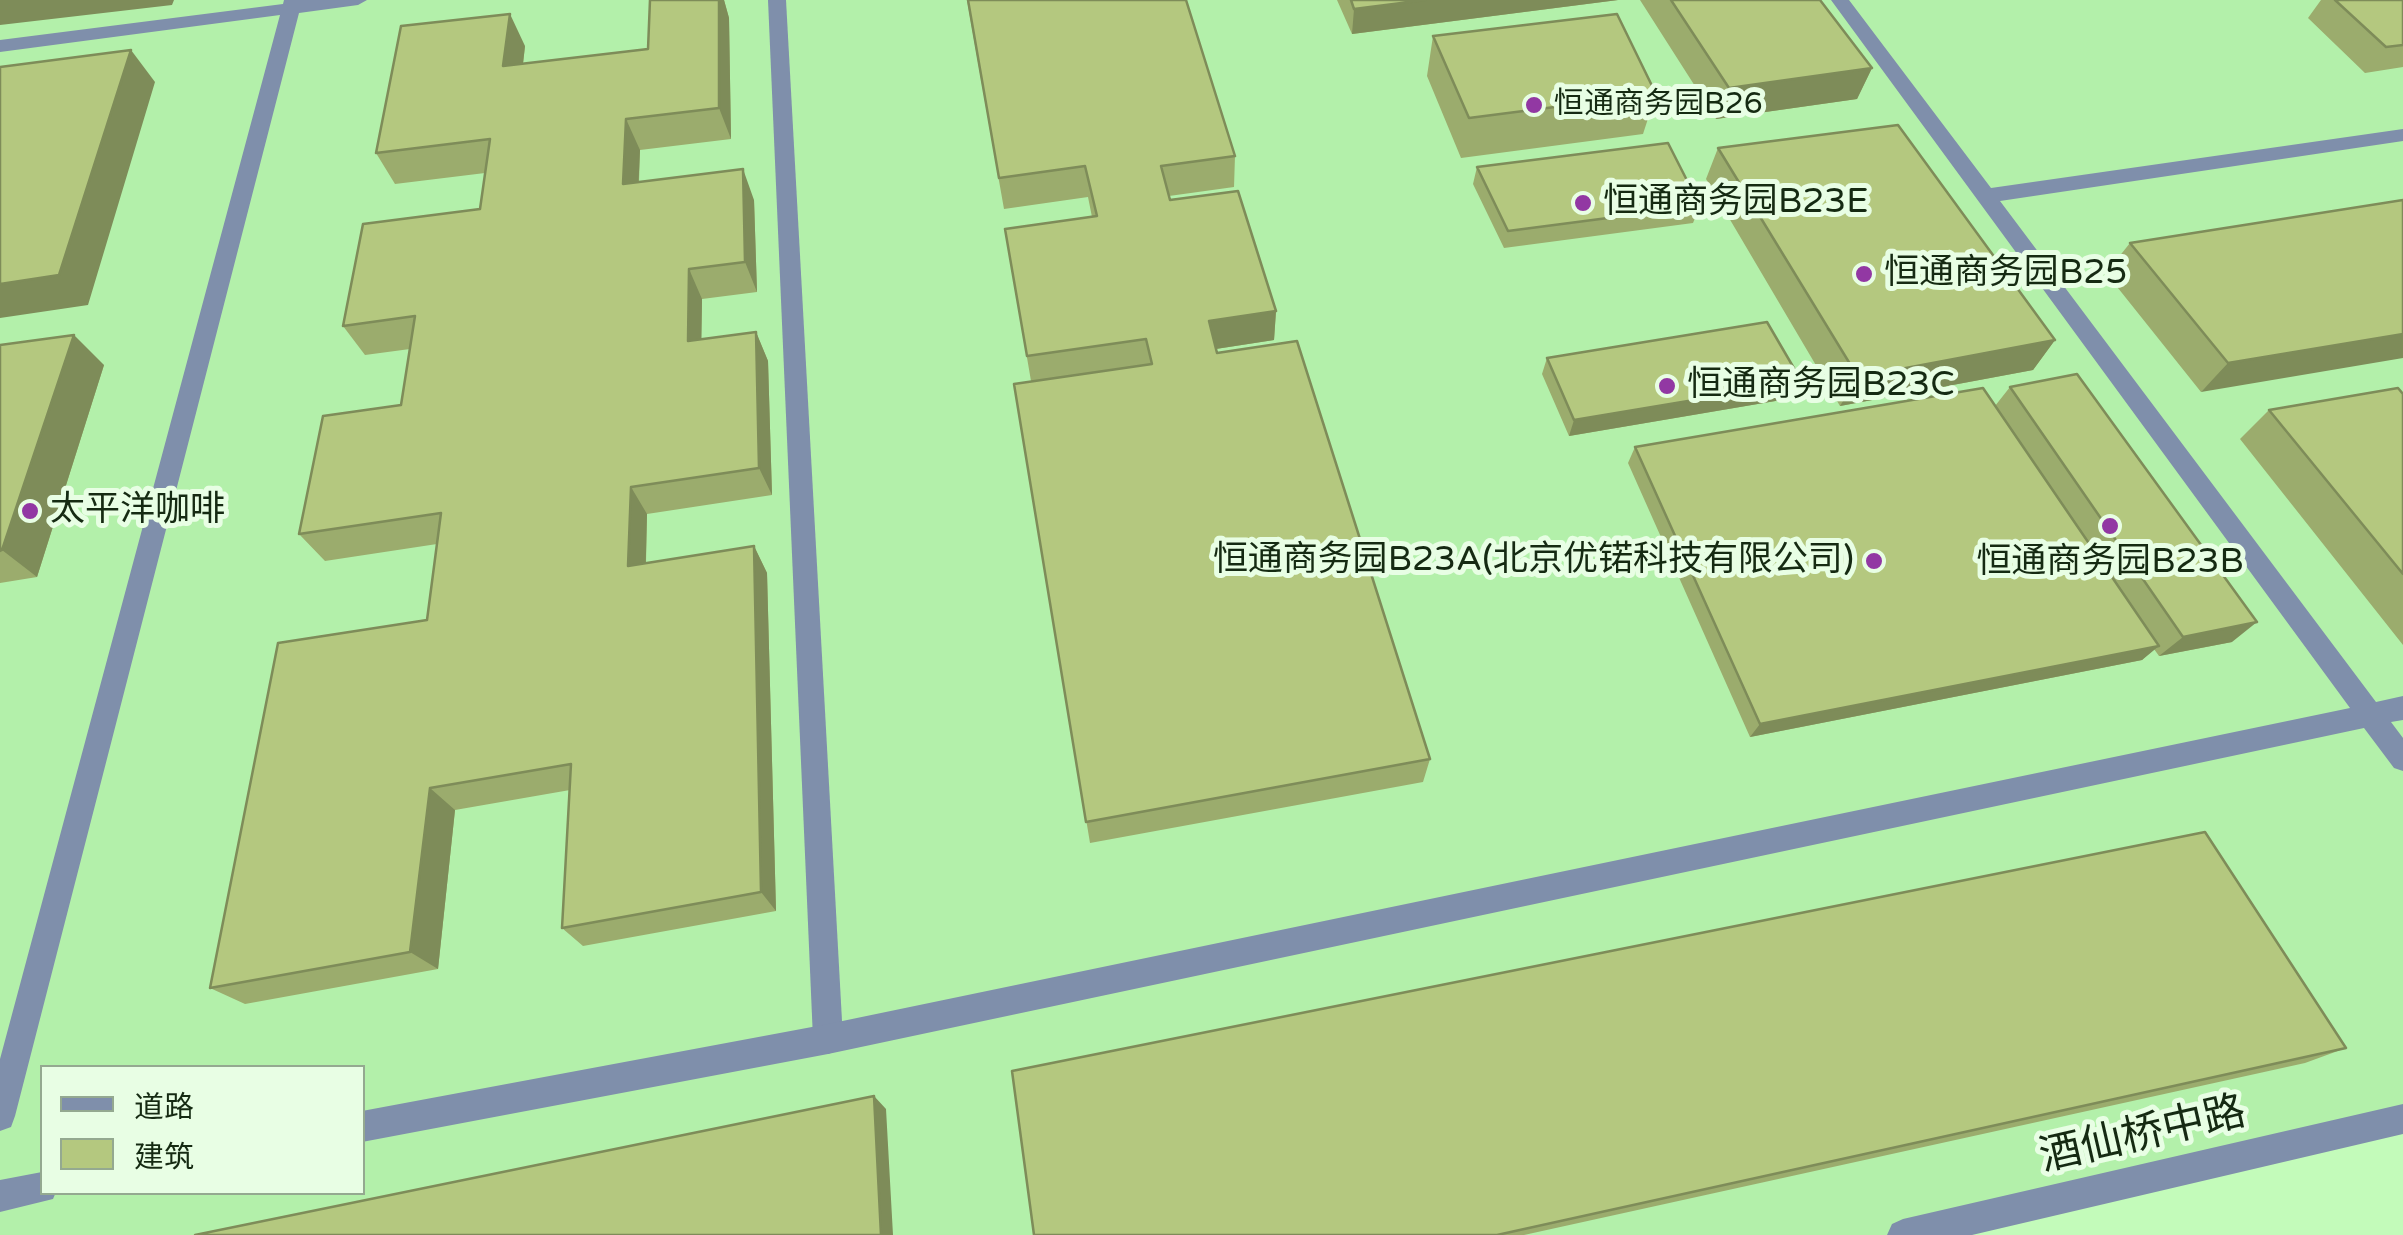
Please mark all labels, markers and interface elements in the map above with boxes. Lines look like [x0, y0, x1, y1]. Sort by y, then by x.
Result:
place label: 恒通商务园B26 [1554, 87, 1762, 123]
marker: 恒通商务园B26 [1523, 94, 1545, 116]
place label: 恒通商务园B23E [1603, 182, 1869, 224]
marker: 恒通商务园B23E [1572, 192, 1594, 214]
place label: 恒通商务园B25 [1884, 253, 2127, 295]
marker: 恒通商务园B25 [1853, 263, 1875, 285]
place label: 恒通商务园B23C [1687, 365, 1955, 407]
marker: 恒通商务园B23C [1656, 375, 1678, 397]
place label: 太平洋咖啡 [50, 490, 225, 532]
marker: 太平洋咖啡 [19, 500, 41, 522]
marker: 恒通商务园B23B [2099, 515, 2121, 537]
place label: 恒通商务园B23A(北京优锘科技有限公司) [1213, 540, 1854, 582]
place label: 恒通商务园B23B [1976, 542, 2244, 584]
marker: 恒通商务园B23A(北京优锘科技有限公司) [1863, 550, 1885, 572]
legend [40, 1065, 365, 1195]
street label: 酒仙桥中路 [2035, 1088, 2251, 1184]
text: 道路 [134, 1089, 194, 1126]
text: 建筑 [134, 1139, 194, 1176]

